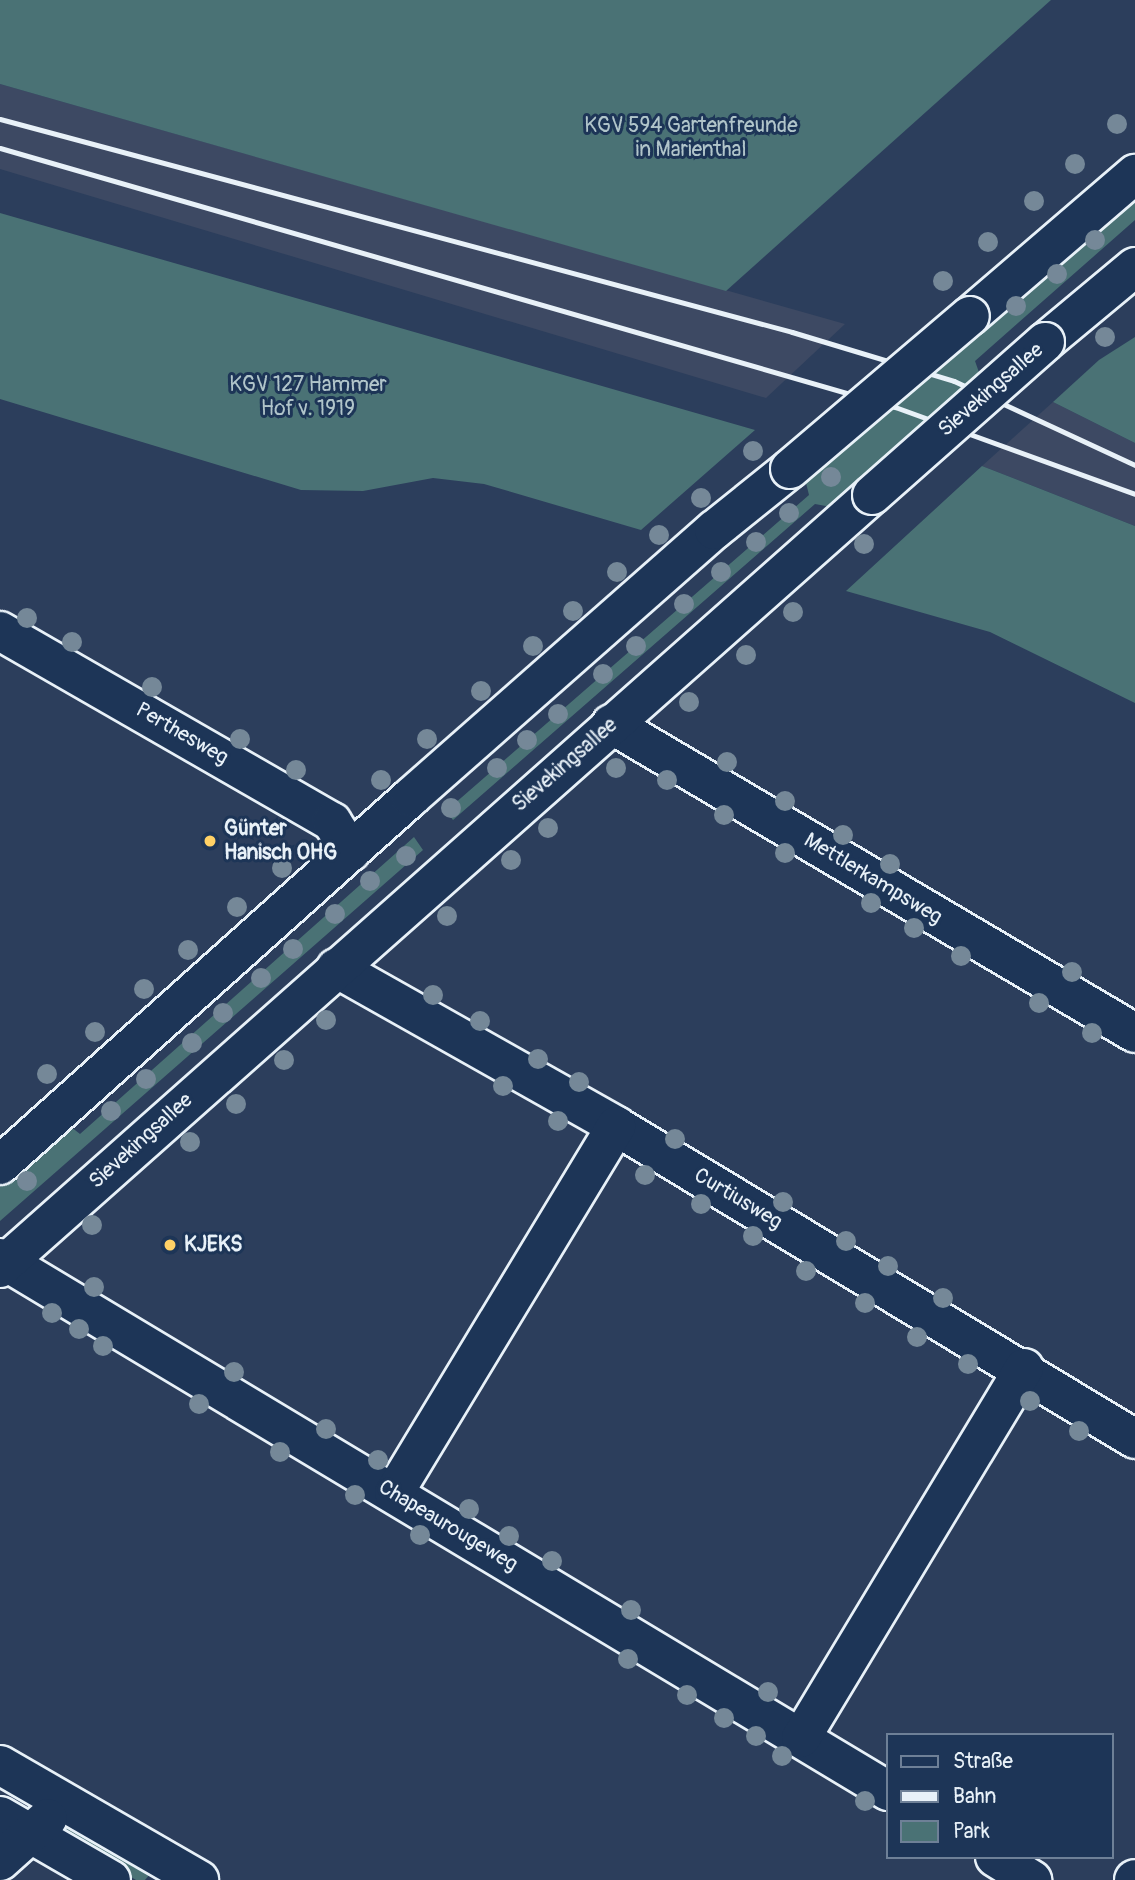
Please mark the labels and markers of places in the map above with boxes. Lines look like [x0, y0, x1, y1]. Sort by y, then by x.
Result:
place label: Günter Hanisch OHG [224, 816, 337, 866]
marker: Günter Hanisch OHG [202, 833, 218, 849]
place label: KJEKS [184, 1232, 243, 1258]
marker: KJEKS [162, 1237, 178, 1253]

